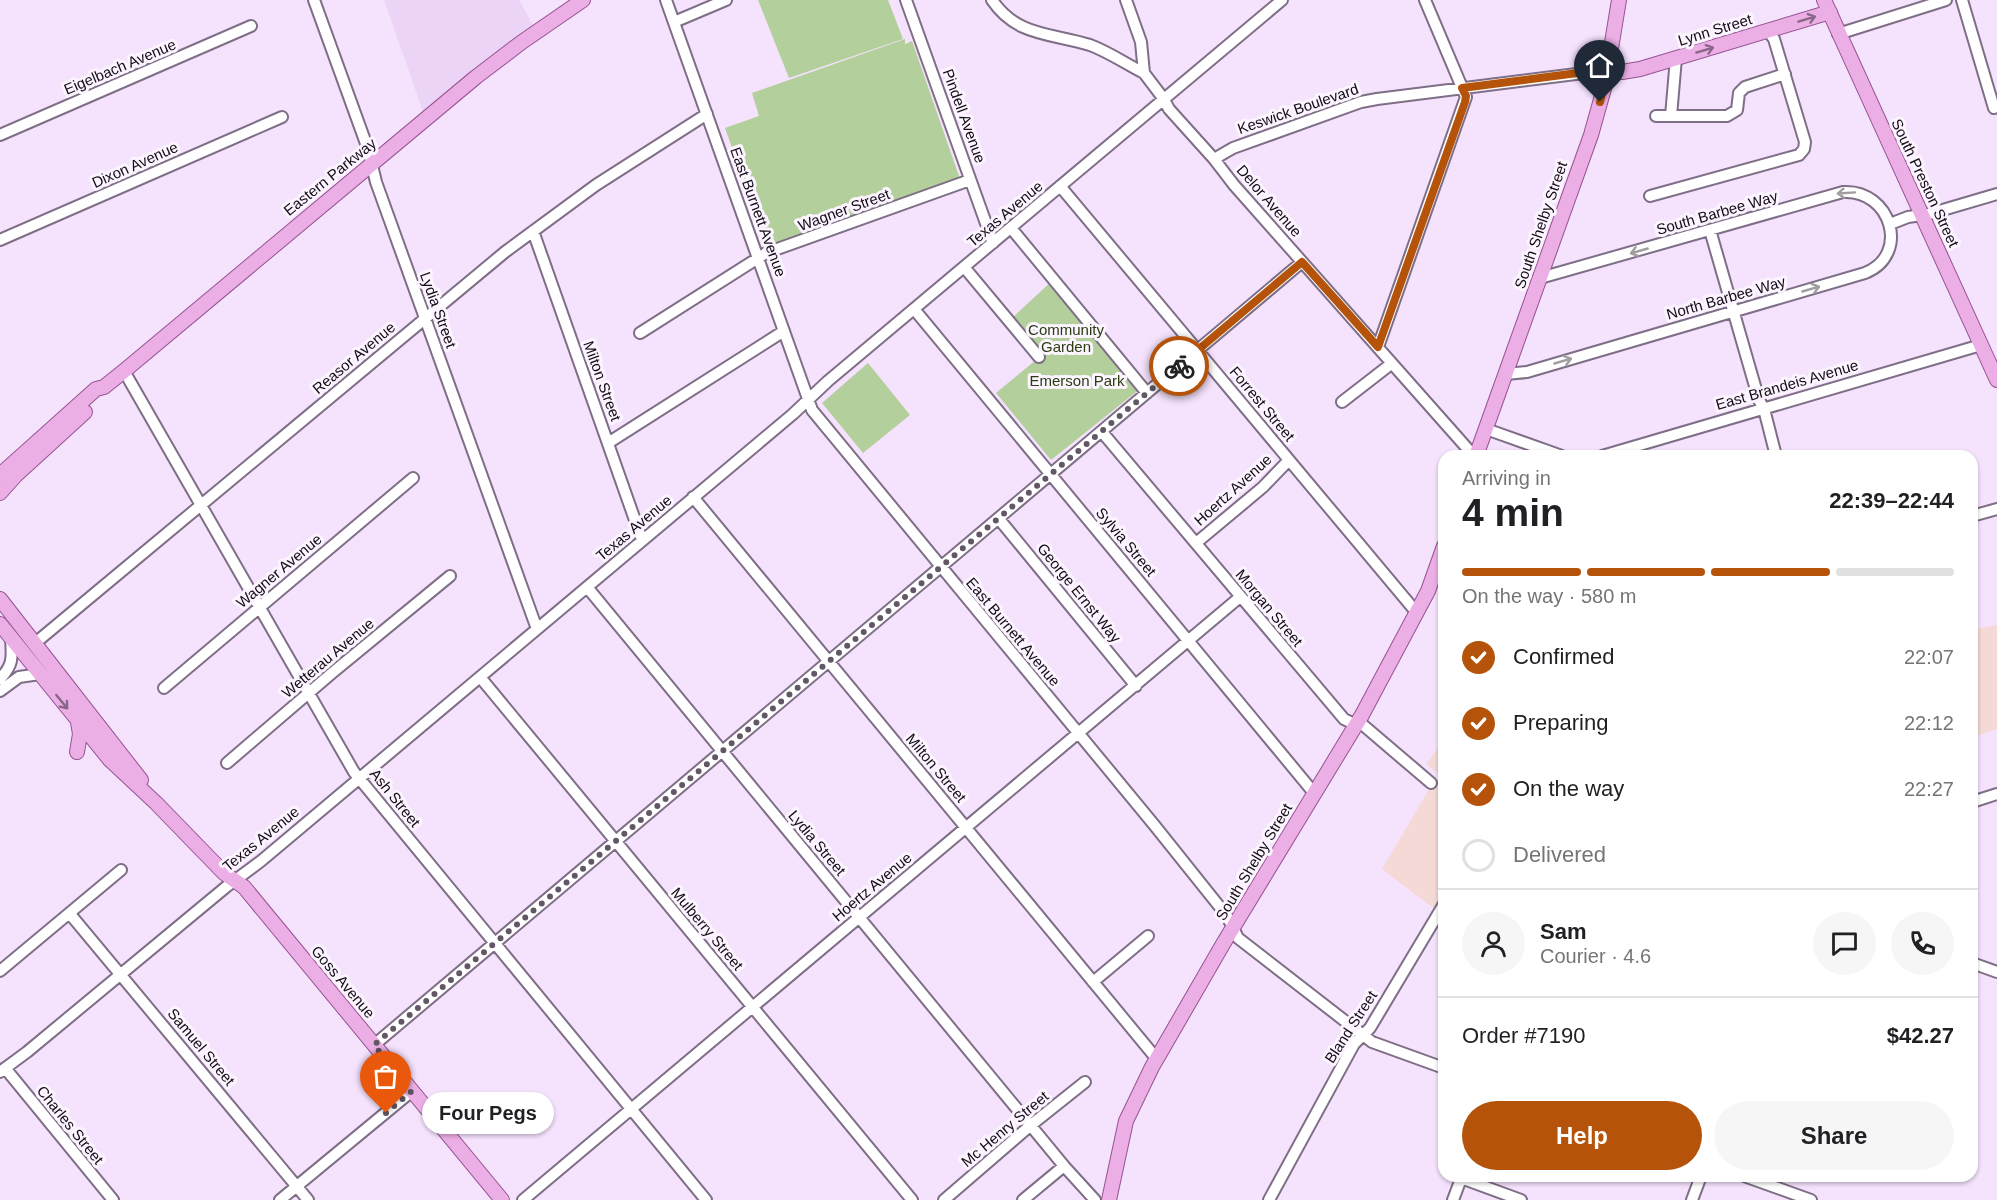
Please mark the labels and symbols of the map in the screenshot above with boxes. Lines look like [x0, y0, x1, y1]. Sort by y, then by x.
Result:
street label: Lynn Street [1676, 10, 1755, 49]
one-way arrow [1797, 13, 1816, 24]
street label: Eigelbach Avenue [61, 35, 178, 98]
pin [1574, 40, 1625, 102]
one-way arrow [1695, 44, 1714, 55]
street label: Pindell Avenue [940, 66, 989, 165]
street label: Keswick Boulevard [1235, 80, 1361, 137]
street label: South Preston Street [1888, 116, 1963, 250]
street label: Eastern Parkway [280, 134, 379, 219]
street label: Dixon Avenue [89, 138, 180, 191]
street label: East Burnett Avenue [727, 145, 790, 279]
street label: South Shelby Street [1511, 158, 1571, 291]
street label: Delor Avenue [1234, 161, 1305, 240]
street label: Texas Avenue [964, 177, 1046, 250]
street label: Wagner Street [796, 185, 893, 234]
street label: South Barbee Way [1654, 187, 1780, 238]
one-way arrow [1837, 188, 1857, 199]
one-way arrow [1630, 246, 1649, 257]
street label: Lydia Street [417, 270, 460, 351]
street label: North Barbee Way [1664, 272, 1788, 323]
one-way arrow [1801, 283, 1820, 294]
street label: Reasor Avenue [309, 318, 398, 397]
park label: Community Garden [1028, 321, 1104, 355]
courier [1149, 336, 1209, 396]
street label: Milton Street [580, 338, 625, 424]
one-way arrow [1553, 355, 1572, 367]
street label: East Brandeis Avenue [1714, 356, 1860, 413]
street label: Forrest Street [1226, 363, 1299, 445]
park label: Emerson Park [1029, 372, 1125, 389]
street label: Hoertz Avenue [1191, 450, 1275, 529]
street label: Texas Avenue [593, 491, 675, 564]
street label: Sylvia Street [1093, 504, 1160, 580]
street label: Wagner Avenue [233, 530, 325, 611]
street label: George Ernst Way [1034, 540, 1125, 646]
street label: Morgan Street [1232, 566, 1307, 650]
street label: East Burnett Avenue [963, 574, 1064, 689]
street label: Wetterau Avenue [278, 614, 377, 701]
one-way arrow [56, 694, 69, 710]
street label: Milton Street [903, 730, 970, 806]
street label: Ash Street [367, 765, 425, 831]
street label: South Shelby Street [1212, 799, 1296, 923]
street label: Texas Avenue [219, 803, 302, 875]
street label: Lydia Street [785, 807, 850, 879]
street label: Hoertz Avenue [829, 849, 915, 925]
street label: Mulberry Street [668, 884, 747, 974]
street label: Goss Avenue [308, 942, 378, 1021]
street label: Bland Street [1321, 987, 1381, 1066]
street label: Samuel Street [164, 1005, 239, 1089]
pin [360, 1051, 411, 1113]
street label: Charles Street [34, 1082, 108, 1168]
street label: Mc Henry Street [958, 1087, 1052, 1170]
callout: Four Pegs [422, 1092, 554, 1134]

